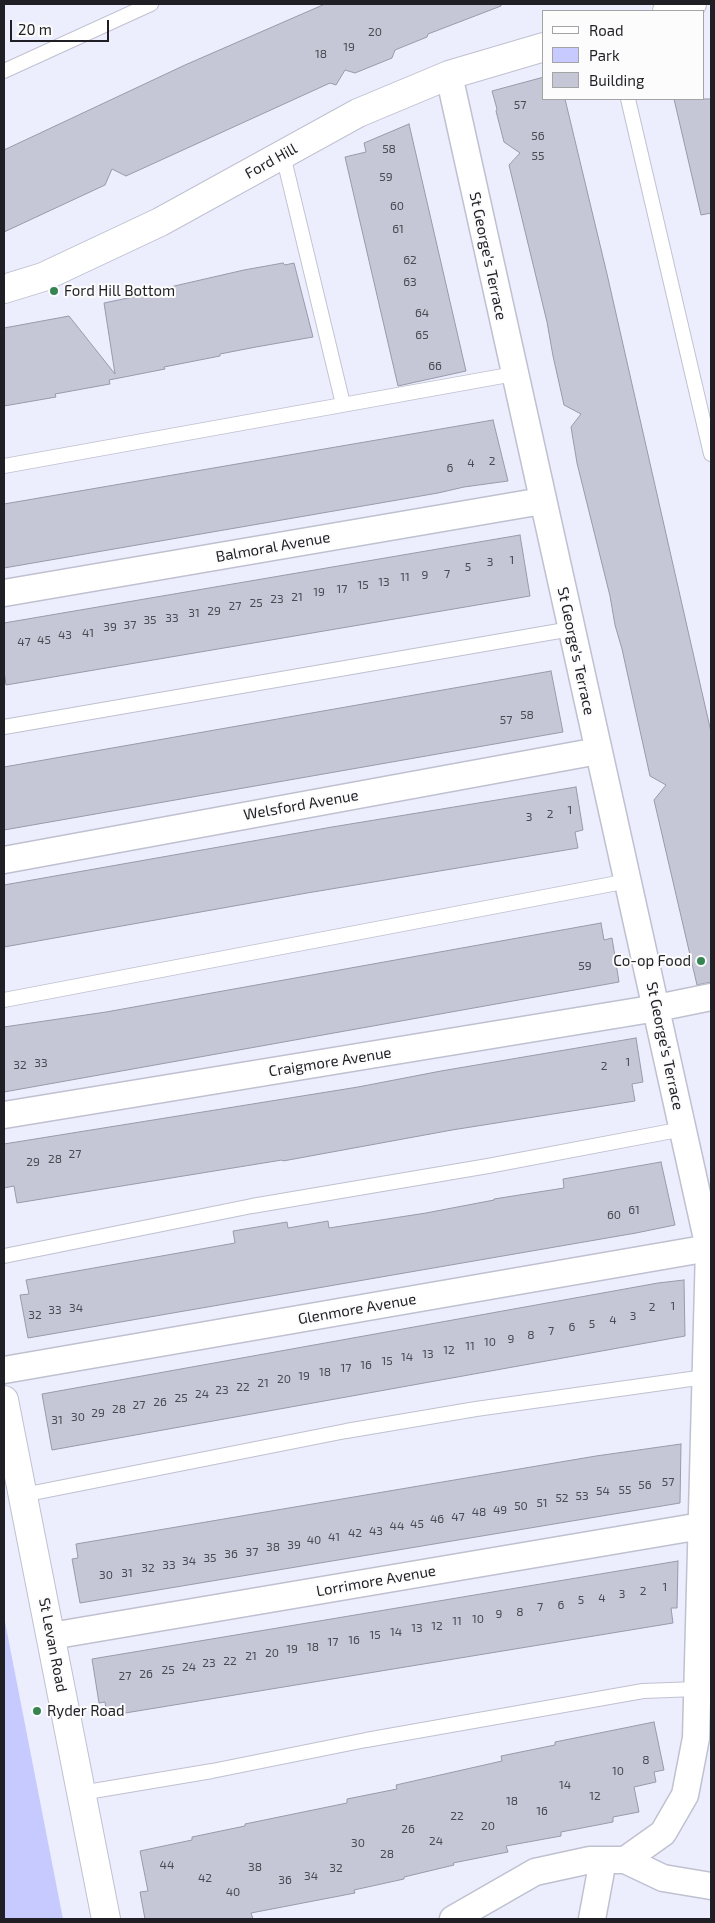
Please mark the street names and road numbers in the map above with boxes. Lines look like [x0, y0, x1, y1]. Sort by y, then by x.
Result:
street label: Ford Hill [242, 139, 300, 183]
street label: St George's Terrace [466, 190, 510, 322]
street label: Balmoral Avenue [214, 528, 332, 566]
street label: St George's Terrace [554, 585, 598, 717]
street label: Welsford Avenue [242, 786, 360, 824]
street label: St George's Terrace [643, 980, 687, 1112]
street label: Craigmore Avenue [267, 1043, 393, 1081]
street label: Glenmore Avenue [296, 1290, 418, 1328]
street label: Lorrimore Avenue [315, 1562, 437, 1600]
street label: St Levan Road [35, 1596, 71, 1694]

